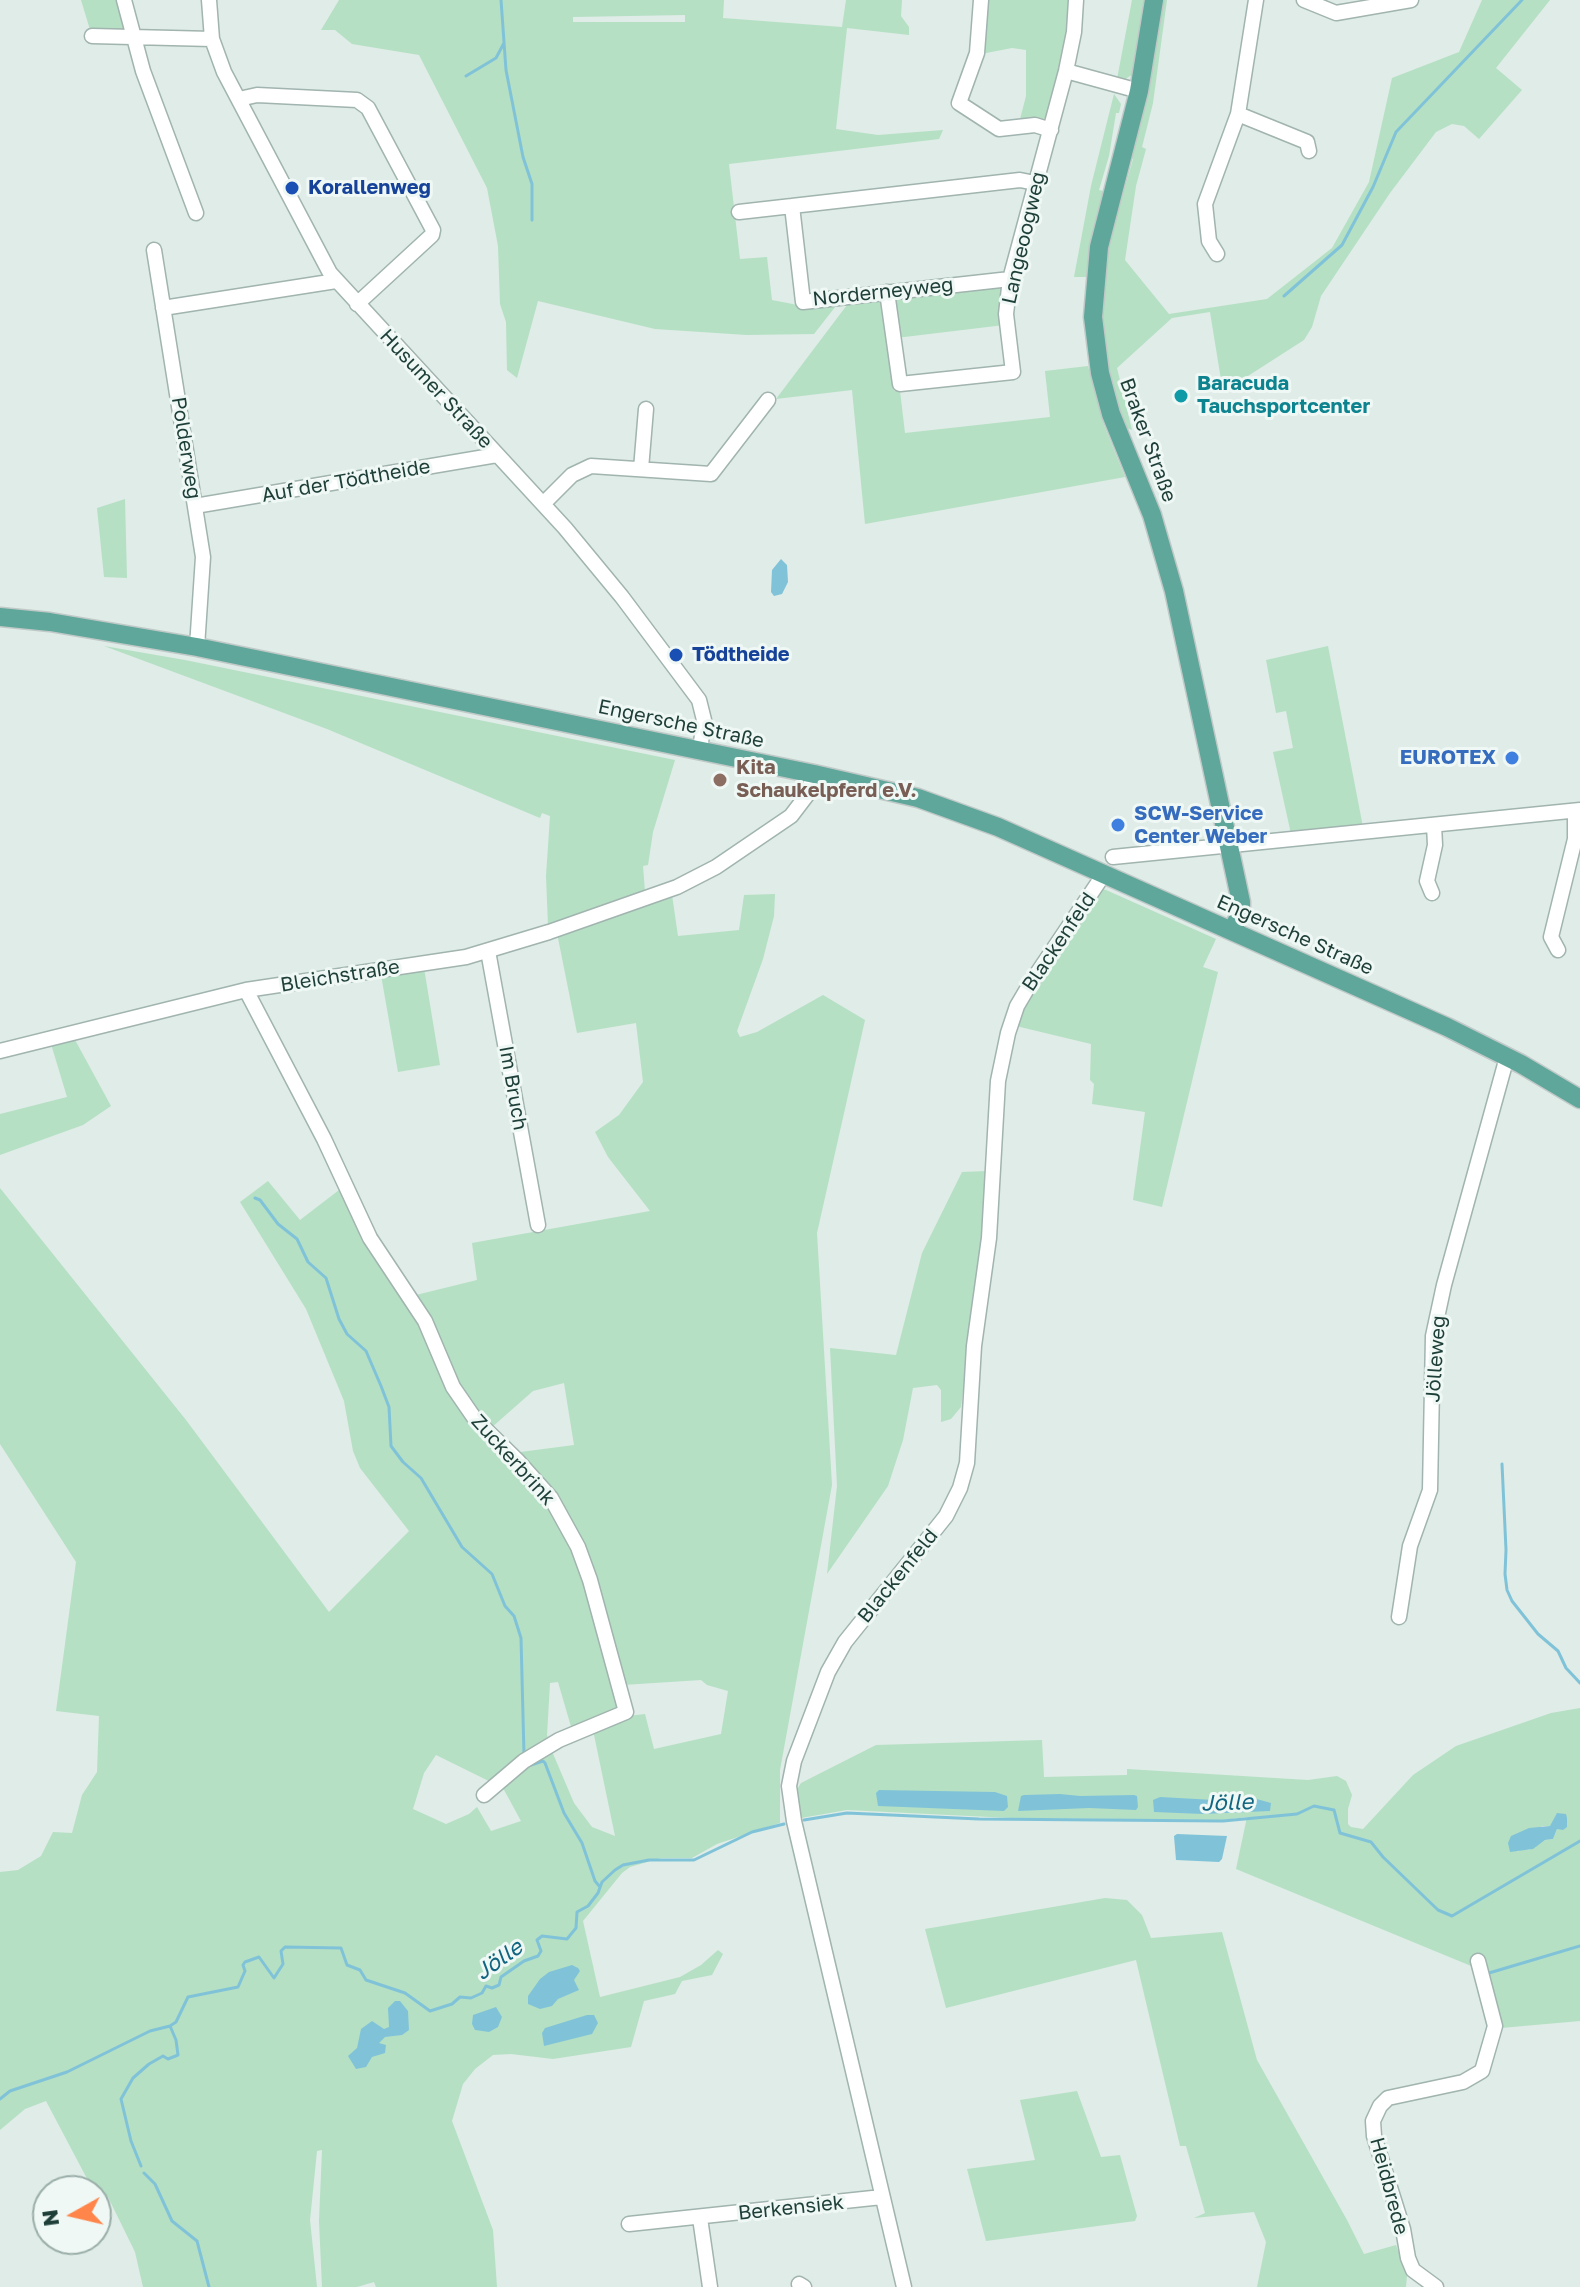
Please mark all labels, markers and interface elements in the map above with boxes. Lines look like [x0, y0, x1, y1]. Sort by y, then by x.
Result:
street label: Langeoogweg [997, 169, 1051, 307]
place label: Korallenweg [308, 176, 431, 200]
marker: Korallenweg [283, 179, 301, 197]
street label: Norderneyweg [811, 273, 955, 311]
street label: Husumer Straße [375, 324, 497, 454]
place label: Baracuda Tauchsportcenter [1197, 372, 1370, 419]
street label: Braker Straße [1114, 375, 1182, 505]
marker: Baracuda Tauchsportcenter [1172, 387, 1190, 405]
street label: Polderweg [166, 395, 206, 501]
street label: Auf der Tödtheide [260, 454, 432, 508]
place label: Tödtheide [692, 643, 790, 667]
marker: Tödtheide [667, 646, 685, 664]
street label: Engersche Straße [596, 695, 766, 753]
place label: EUROTEX [1400, 746, 1496, 770]
marker: EUROTEX [1503, 749, 1521, 767]
place label: Kita Schaukelpferd e.V. [736, 756, 917, 803]
marker: Kita Schaukelpferd e.V. [711, 771, 729, 789]
place label: SCW-Service Center Weber [1134, 802, 1267, 849]
marker: SCW-Service Center Weber [1109, 816, 1127, 834]
street label: Blackenfeld [1017, 888, 1101, 996]
street label: Engersche Straße [1213, 890, 1377, 980]
street label: Bleichstraße [279, 955, 401, 997]
street label: Im Bruch [494, 1044, 532, 1132]
street label: Jölleweg [1421, 1315, 1451, 1403]
street label: Zuckerbrink [466, 1410, 560, 1510]
street label: Blackenfeld [853, 1524, 943, 1628]
water label: Jölle [1201, 1789, 1253, 1817]
water label: Jölle [470, 1934, 528, 1986]
street label: Heidbrede [1364, 2135, 1414, 2237]
north arrow [32, 2175, 112, 2255]
street label: Berkensiek [737, 2191, 845, 2225]
text: N [35, 2208, 64, 2228]

